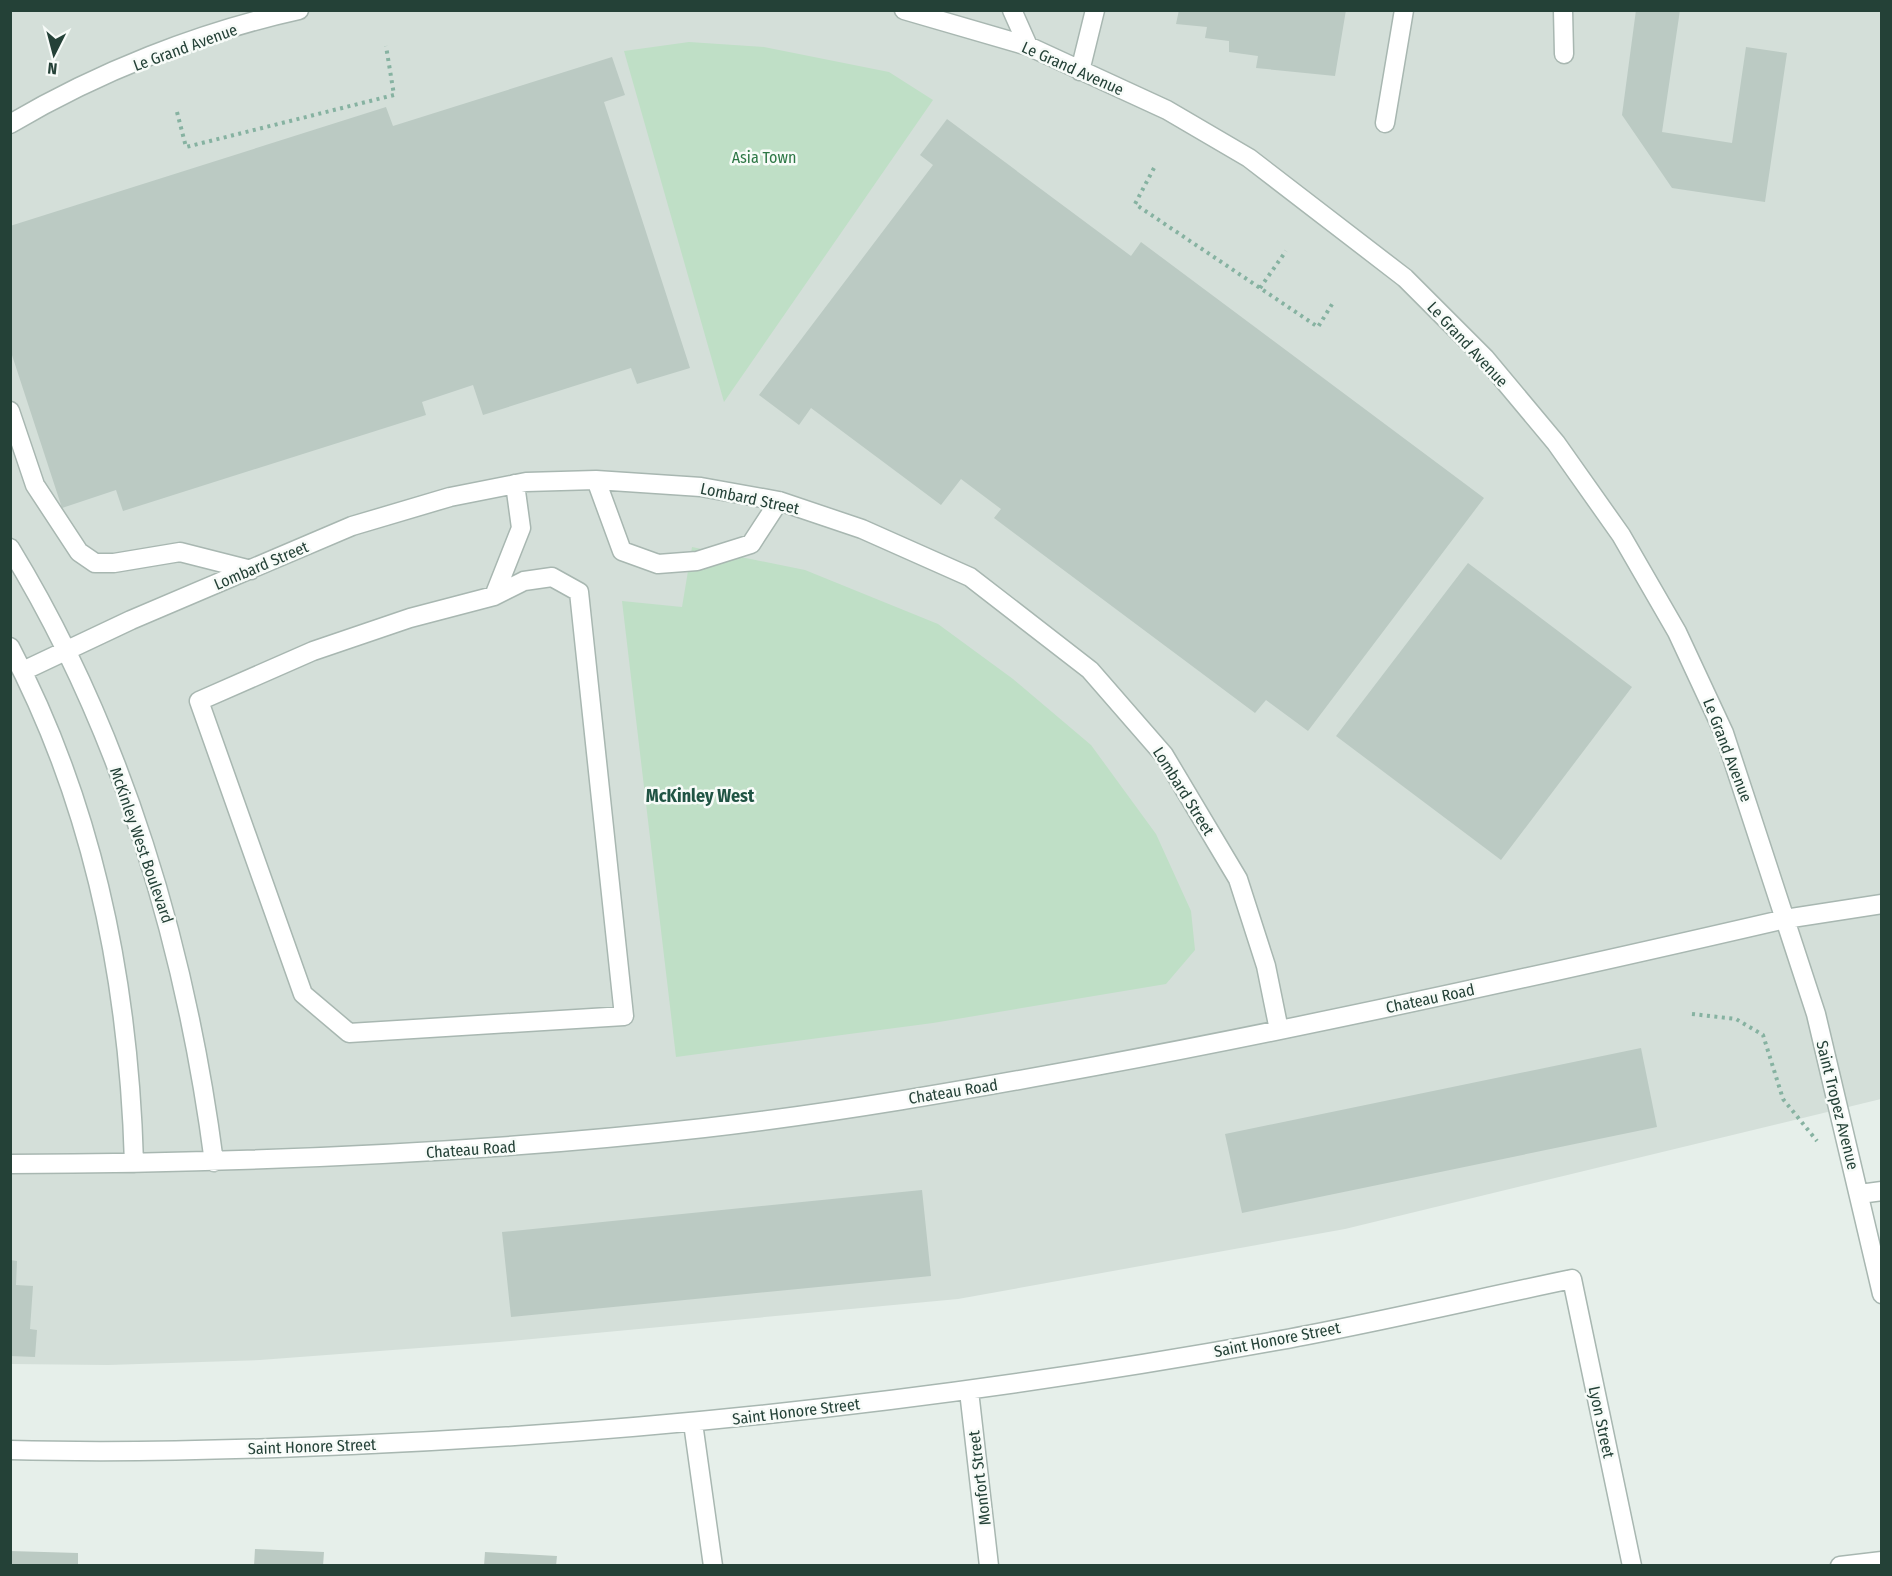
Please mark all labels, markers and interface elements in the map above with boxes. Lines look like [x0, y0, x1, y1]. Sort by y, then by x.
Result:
street label: Le Grand Avenue [131, 20, 240, 75]
north arrow [24, 24, 84, 84]
street label: Le Grand Avenue [1019, 38, 1127, 99]
text: N [47, 58, 58, 78]
park label: Asia Town [732, 148, 796, 167]
street label: Le Grand Avenue [1423, 298, 1512, 391]
street label: Lombard Street [699, 479, 802, 518]
street label: Lombard Street [211, 537, 312, 594]
street label: Le Grand Avenue [1699, 696, 1756, 805]
street label: Lombard Street [1149, 744, 1219, 840]
street label: McKinley West Boulevard [106, 765, 177, 926]
district label: McKinley West [646, 785, 755, 807]
street label: Chateau Road [1384, 980, 1476, 1017]
street label: Saint Tropez Avenue [1812, 1039, 1863, 1172]
street label: Chateau Road [907, 1075, 999, 1108]
street label: Chateau Road [425, 1137, 517, 1162]
street label: Saint Honore Street [1212, 1318, 1343, 1361]
street label: Lyon Street [1585, 1384, 1619, 1461]
street label: Saint Honore Street [731, 1394, 862, 1429]
street label: Monfort Street [964, 1429, 995, 1526]
street label: Saint Honore Street [248, 1435, 377, 1458]

